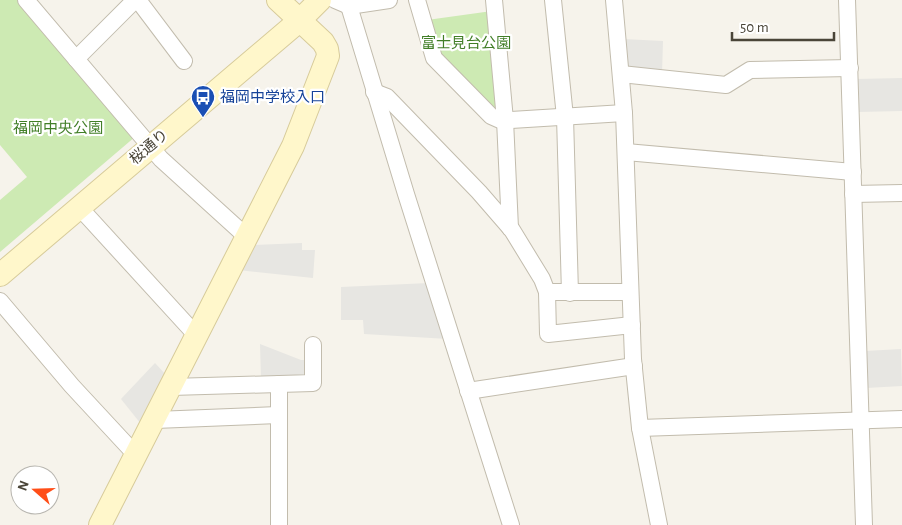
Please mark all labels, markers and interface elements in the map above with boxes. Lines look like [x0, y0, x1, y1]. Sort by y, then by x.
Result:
scale bar [732, 10, 834, 42]
text: 50 m [740, 20, 769, 35]
park label: 富士見台公園 [421, 35, 511, 51]
bus stop icon: 福岡中学校入口 [190, 84, 216, 118]
place label: 福岡中学校入口 [220, 89, 325, 105]
park label: 福岡中央公園 [13, 120, 103, 136]
street label: 桜通り [126, 126, 171, 167]
north arrow [10, 465, 60, 515]
text: N [15, 479, 32, 493]

